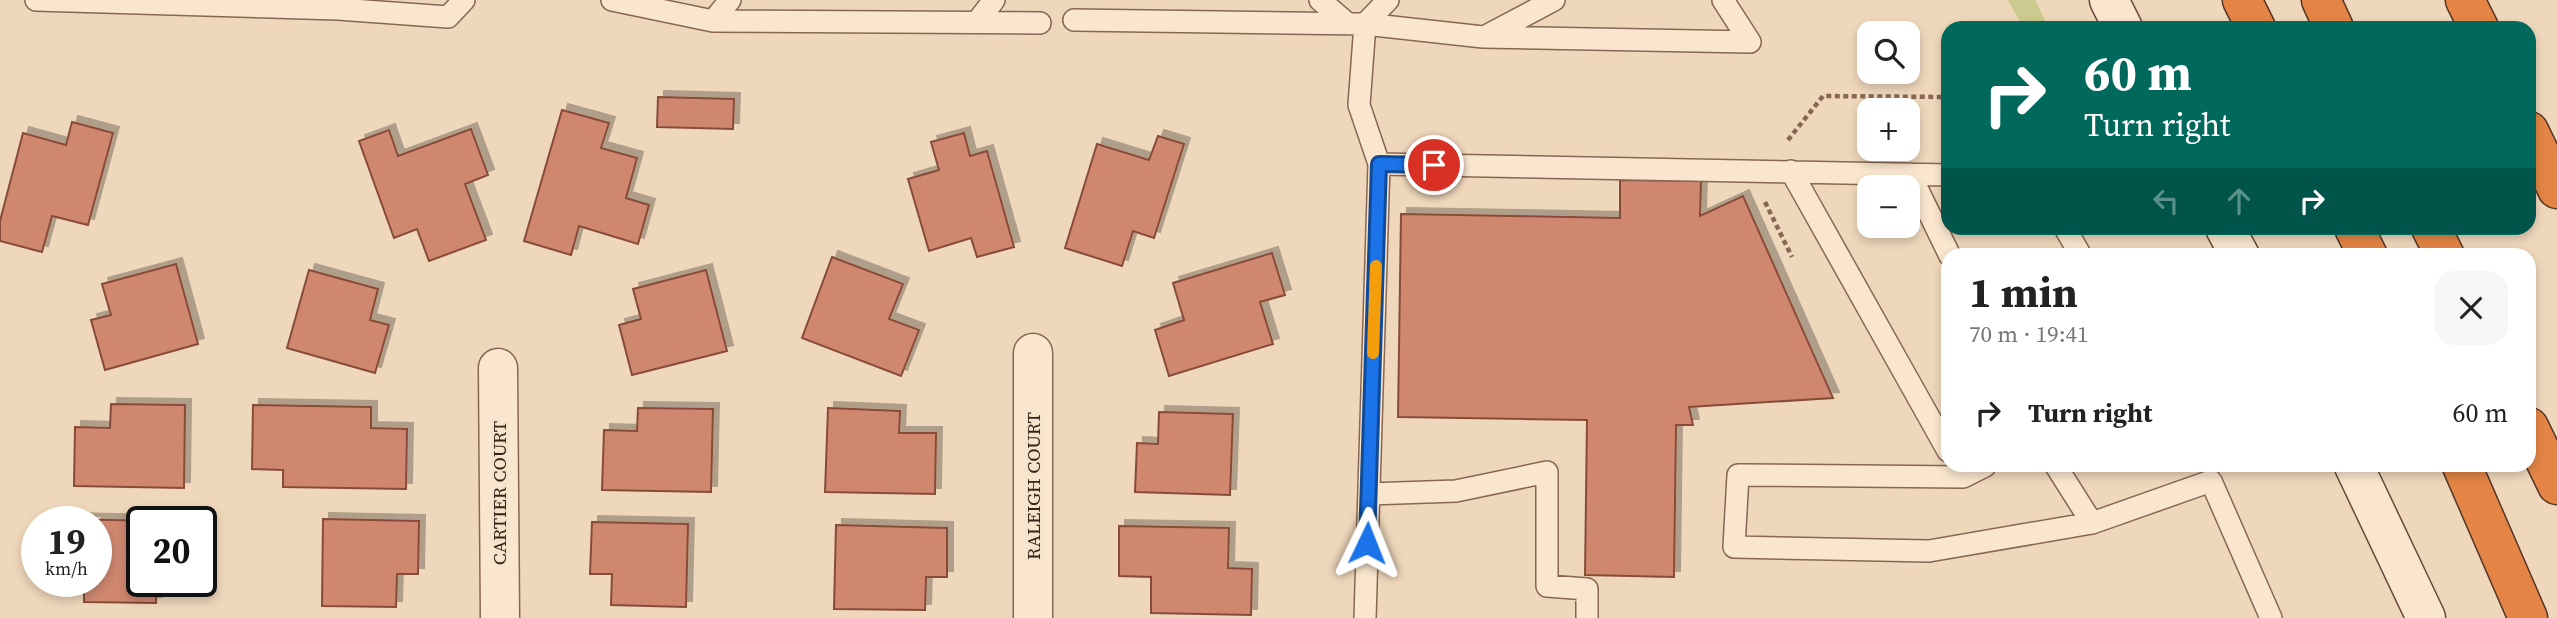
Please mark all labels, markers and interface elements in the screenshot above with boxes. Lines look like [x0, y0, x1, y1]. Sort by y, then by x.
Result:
map controls [1857, 21, 1920, 238]
button: search [1857, 21, 1920, 84]
text: 60 m [2084, 39, 2192, 106]
icon: right [1969, 49, 2060, 140]
button: + [1857, 98, 1920, 161]
text: Turn right [2084, 103, 2230, 147]
pin [1404, 135, 1464, 195]
icon: arrive [1415, 146, 1453, 184]
button: − [1857, 175, 1920, 238]
icon: left [2147, 182, 2185, 220]
icon: ahead [2220, 182, 2258, 220]
icon: right [2293, 182, 2331, 220]
text: 1 min [1969, 263, 2078, 321]
button: close [2434, 271, 2508, 345]
text: 70 m · 19:41 [1969, 318, 2089, 350]
icon: right [1969, 394, 2007, 432]
text: Turn right [2028, 395, 2152, 431]
text: 60 m [2453, 395, 2508, 431]
street label: RALEIGH COURT [1020, 412, 1046, 560]
street label: CARTIER COURT [486, 420, 512, 565]
speed limit sign: 20 [126, 506, 217, 597]
position arrow [1330, 506, 1404, 580]
text: 19 [48, 518, 85, 566]
text: km/h [45, 556, 88, 581]

